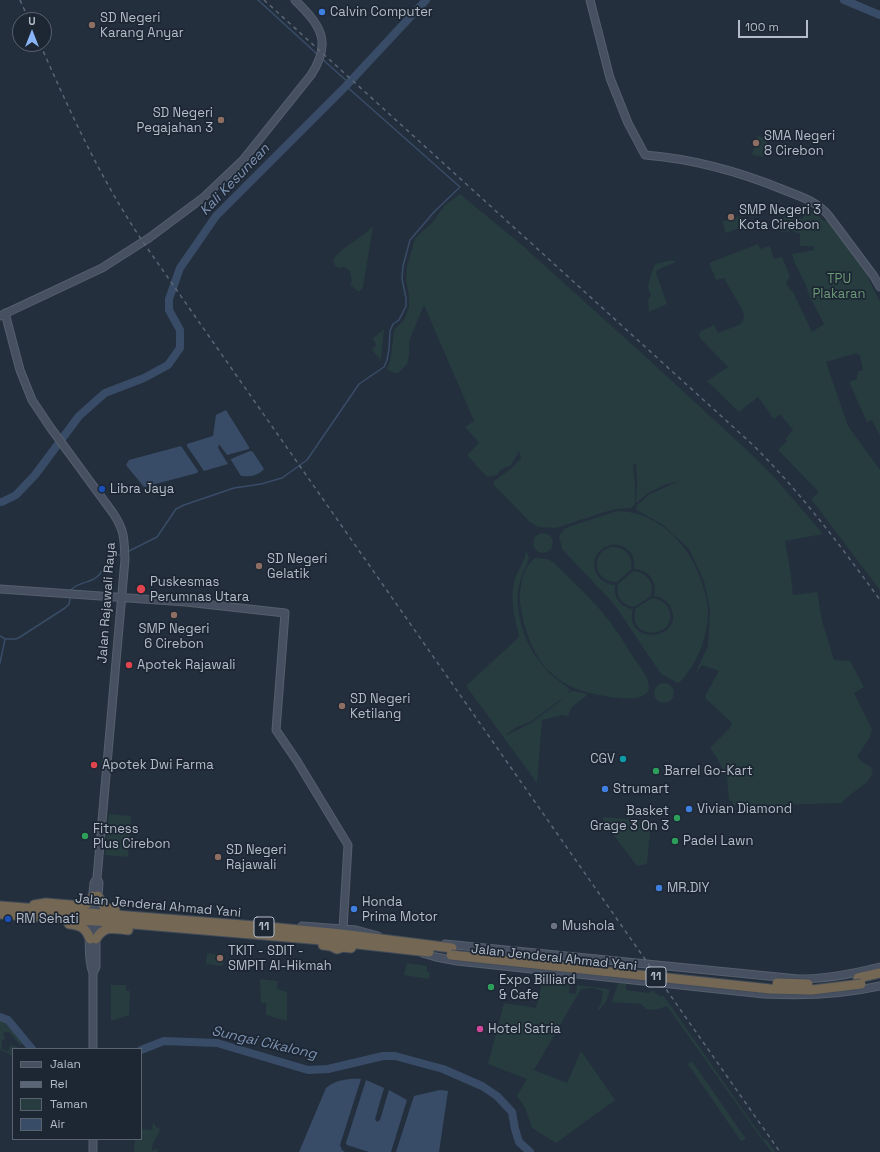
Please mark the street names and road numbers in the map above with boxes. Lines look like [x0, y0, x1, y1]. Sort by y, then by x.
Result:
street label: Jalan Rajawali Raya [95, 542, 119, 664]
street label: Jalan Jenderal Ahmad Yani [74, 891, 242, 921]
road number: 11 [254, 917, 274, 937]
street label: Jalan Jenderal Ahmad Yani [470, 942, 638, 974]
road number: 11 [646, 967, 666, 987]

